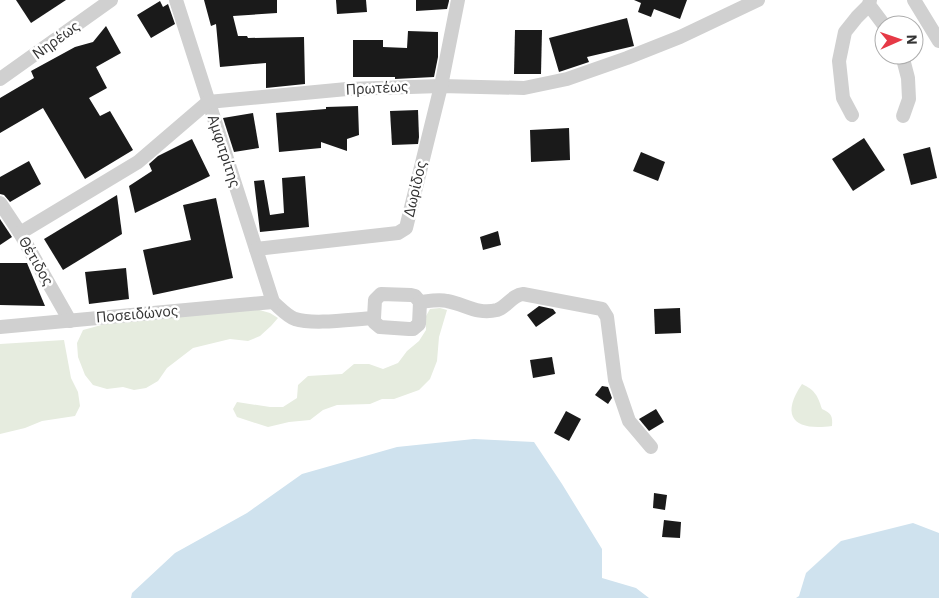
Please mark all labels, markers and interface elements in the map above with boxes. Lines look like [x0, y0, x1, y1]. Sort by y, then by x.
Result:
north arrow [874, 15, 924, 65]
street label: Νηρέως [28, 16, 83, 63]
text: N [903, 34, 921, 45]
street label: Πρωτέως [345, 76, 409, 99]
street label: Αμφιτρίτης [204, 112, 245, 190]
street label: Δωρίδος [399, 159, 430, 219]
street label: Θέτιδος [15, 233, 58, 289]
street label: Ποσειδώνος [95, 300, 179, 327]

